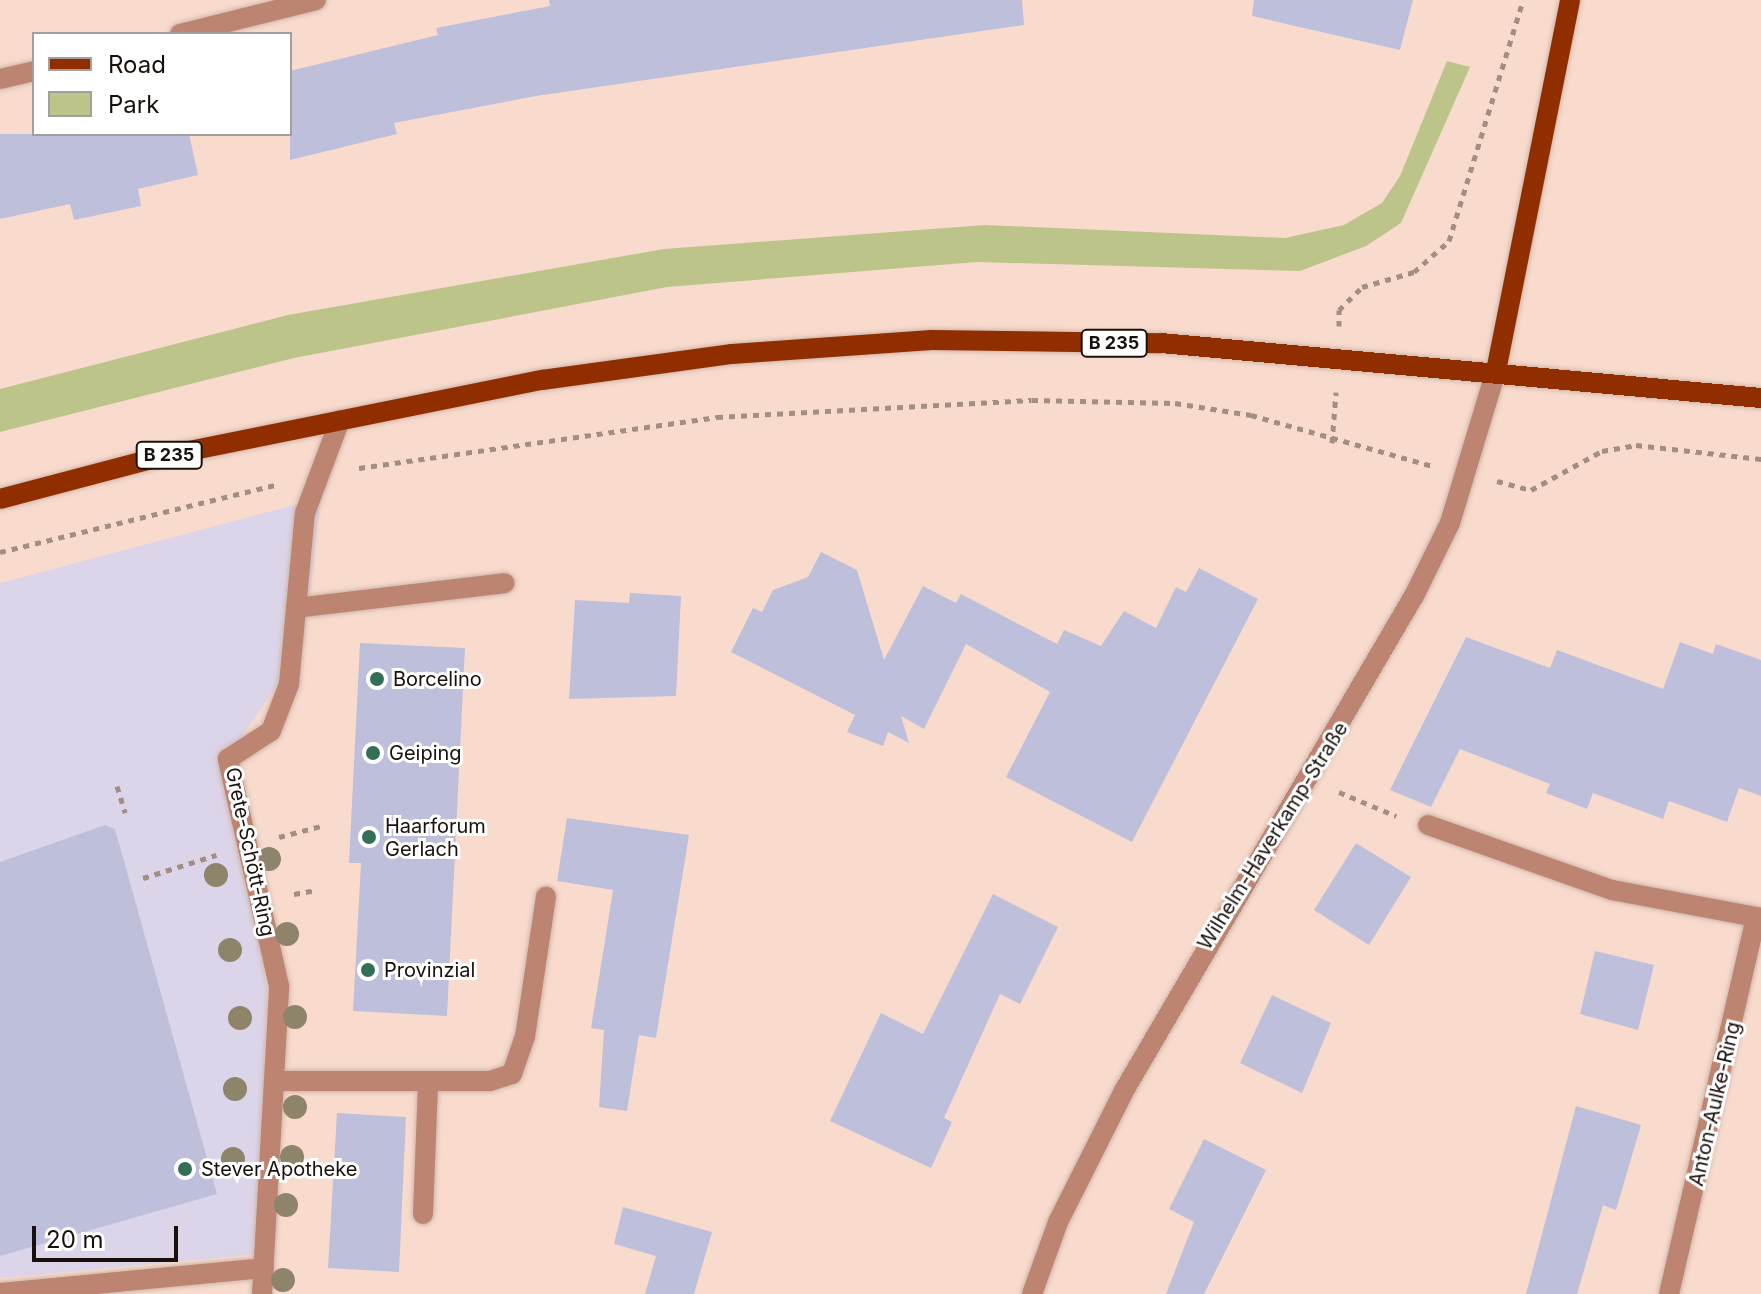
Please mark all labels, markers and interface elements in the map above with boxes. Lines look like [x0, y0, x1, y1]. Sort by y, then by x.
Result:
legend [32, 32, 292, 136]
text: Road [108, 50, 166, 79]
text: Park [108, 90, 159, 119]
road number: B 235 [1080, 329, 1148, 357]
road number: B 235 [135, 441, 203, 469]
place label: Borcelino [393, 667, 482, 691]
marker: Borcelino [368, 670, 386, 688]
street label: Wilhelm-Haverkamp-Straße [1193, 718, 1353, 954]
place label: Geiping [389, 741, 462, 765]
marker: Geiping [364, 744, 382, 762]
street label: Grete-Schött-Ring [220, 765, 280, 939]
place label: Haarforum Gerlach [385, 814, 486, 861]
marker: Haarforum Gerlach [360, 828, 378, 846]
place label: Provinzial [384, 958, 475, 982]
marker: Provinzial [359, 961, 377, 979]
street label: Anton-Aulke-Ring [1684, 1019, 1746, 1189]
place label: Stever Apotheke [201, 1157, 357, 1181]
marker: Stever Apotheke [176, 1160, 194, 1178]
scale bar [36, 1210, 182, 1260]
text: 20 m [46, 1225, 104, 1254]

